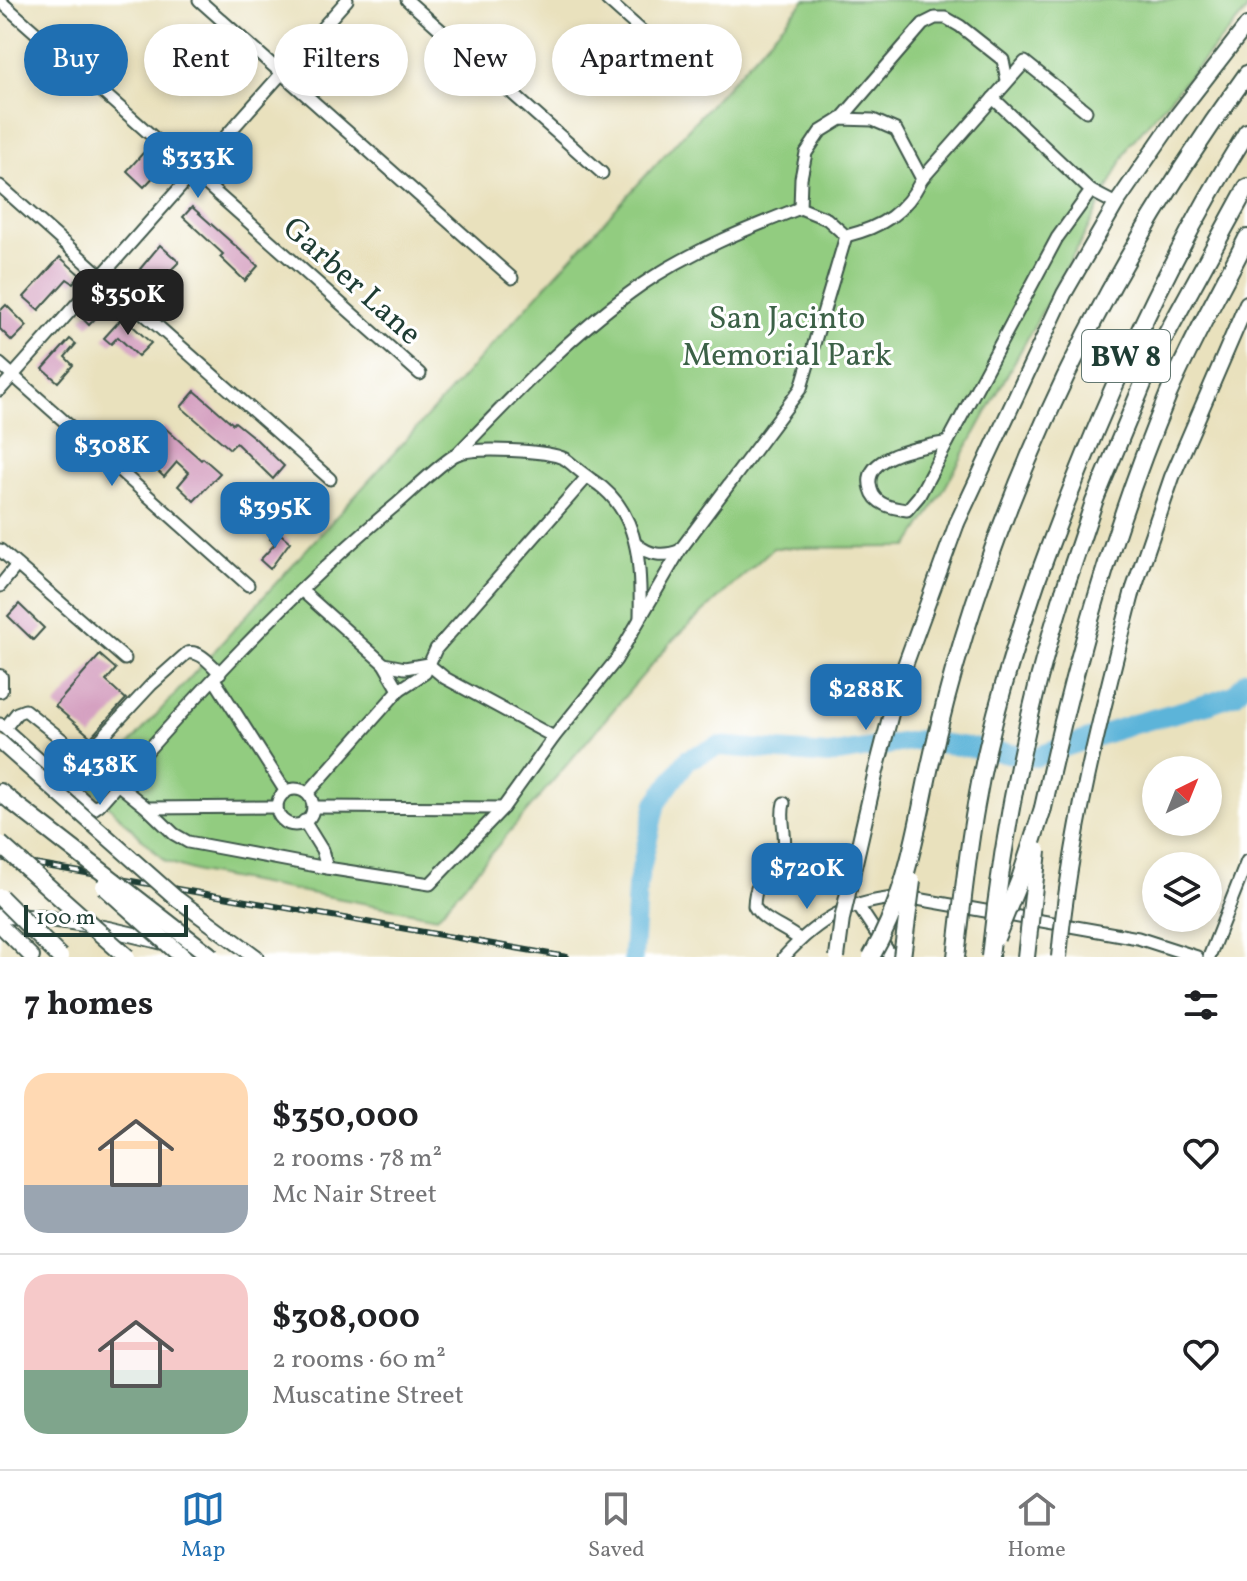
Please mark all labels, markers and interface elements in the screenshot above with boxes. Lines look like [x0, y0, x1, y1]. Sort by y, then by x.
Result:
chip: Buy [24, 24, 128, 96]
chip: Rent [144, 24, 258, 96]
chip: Filters [274, 24, 408, 96]
chip: New [424, 24, 536, 96]
chip: Apartment [552, 24, 742, 96]
pin: $333K [142, 132, 254, 200]
text: $333K [162, 140, 234, 176]
street label: Garber Lane [272, 208, 430, 357]
pin: $350K [72, 269, 184, 337]
text: $350K [91, 277, 165, 313]
park label: San Jacinto Memorial Park [682, 298, 892, 379]
road number: BW 8 [1082, 330, 1170, 382]
pin: $308K [56, 420, 168, 488]
text: $308K [74, 428, 150, 464]
pin: $395K [219, 482, 331, 550]
text: $395K [239, 490, 311, 526]
pin: $288K [810, 664, 922, 732]
text: $288K [828, 672, 904, 708]
pin: $438K [44, 739, 156, 807]
text: $438K [62, 747, 138, 783]
north arrow [1142, 756, 1222, 836]
map controls [1142, 756, 1222, 932]
pin: $720K [751, 843, 863, 911]
text: $720K [770, 851, 844, 887]
button: layers [1142, 852, 1222, 932]
scale bar [24, 901, 188, 937]
text: 100 m [36, 903, 95, 934]
text: 7 homes [24, 982, 153, 1029]
icon: filters [1179, 983, 1223, 1027]
text: $350,000 [272, 1094, 419, 1141]
icon: home [88, 1105, 184, 1201]
icon: heart [1179, 1131, 1223, 1175]
text: 2 rooms · 78 m² [272, 1141, 442, 1177]
text: Mc Nair Street [272, 1177, 437, 1213]
text: $308,000 [272, 1295, 420, 1342]
icon: home [88, 1306, 184, 1402]
icon: heart [1179, 1332, 1223, 1376]
text: 2 rooms · 60 m² [272, 1342, 446, 1378]
text: Muscatine Street [272, 1378, 464, 1414]
tab: Map [181, 1487, 225, 1566]
tab: Saved [588, 1487, 645, 1566]
tab: Home [1007, 1487, 1066, 1566]

